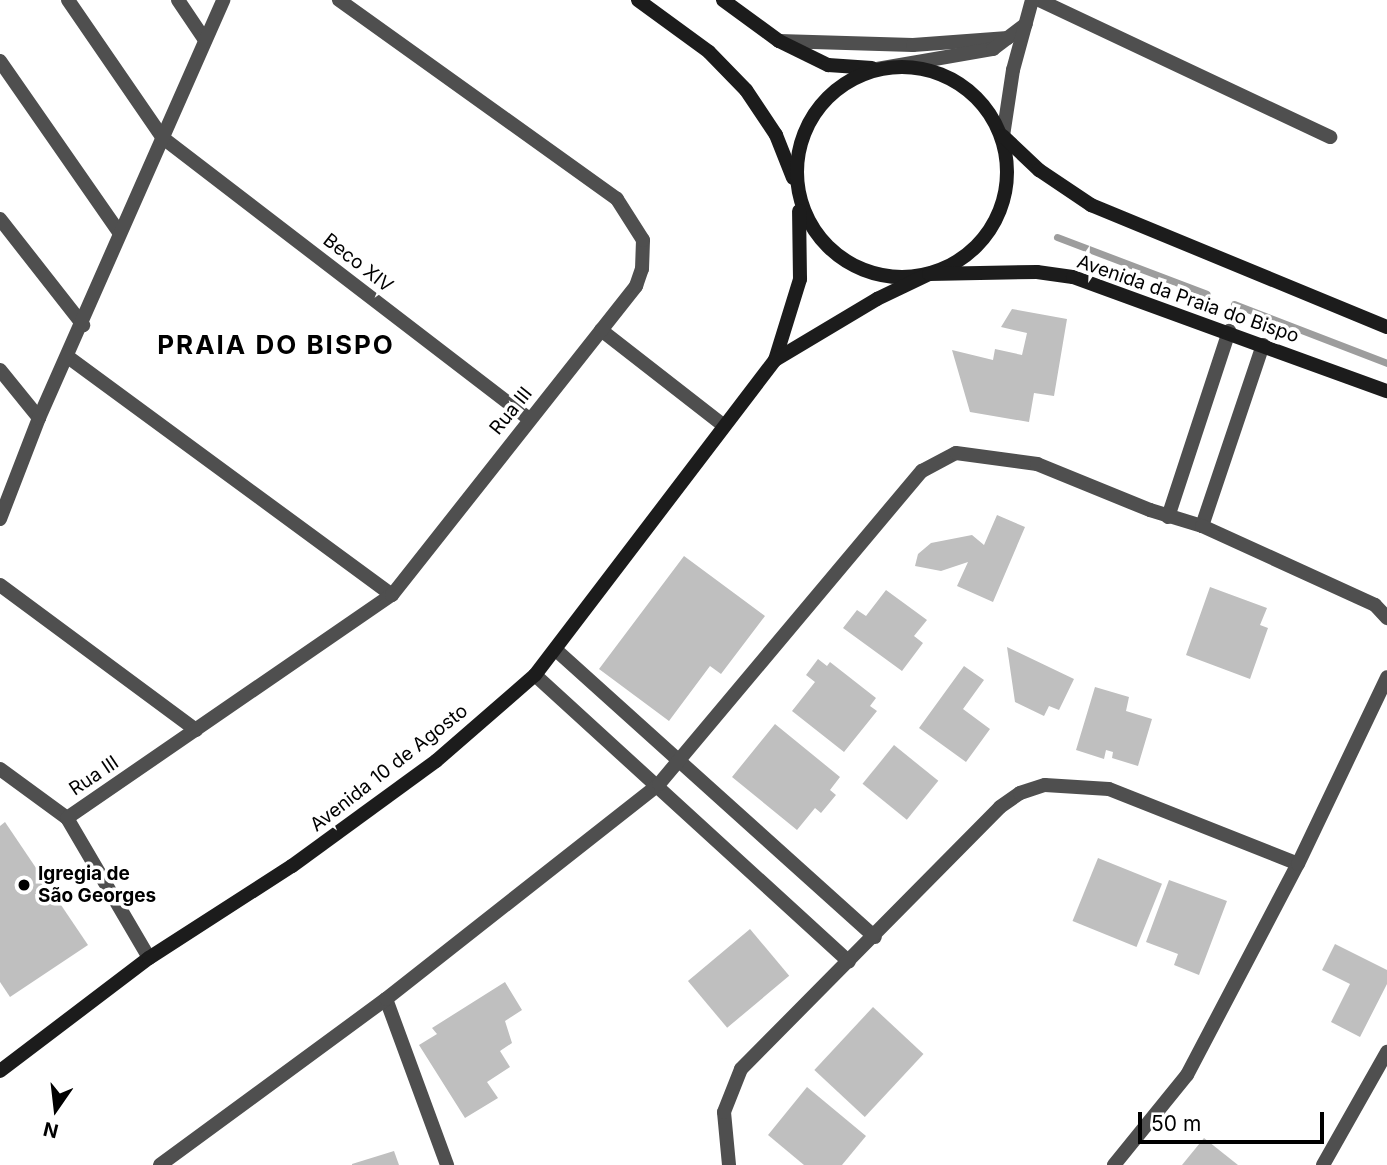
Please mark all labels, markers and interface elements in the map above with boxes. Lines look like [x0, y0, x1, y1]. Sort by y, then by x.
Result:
street label: Beco XIV [319, 229, 397, 297]
street label: Avenida da Praia do Bispo [1074, 250, 1302, 348]
district label: PRAIA DO BISPO [159, 329, 393, 361]
street label: Rua III [485, 383, 537, 439]
street label: Avenida 10 de Agosto [306, 699, 472, 837]
street label: Rua III [65, 751, 123, 801]
place label: Igregia de São Georges [38, 863, 156, 907]
marker: Igregia de São Georges [16, 877, 32, 893]
north arrow [21, 1074, 91, 1144]
scale bar [1142, 1098, 1328, 1142]
text: 50 m [1151, 1111, 1201, 1136]
text: N [41, 1117, 61, 1143]

